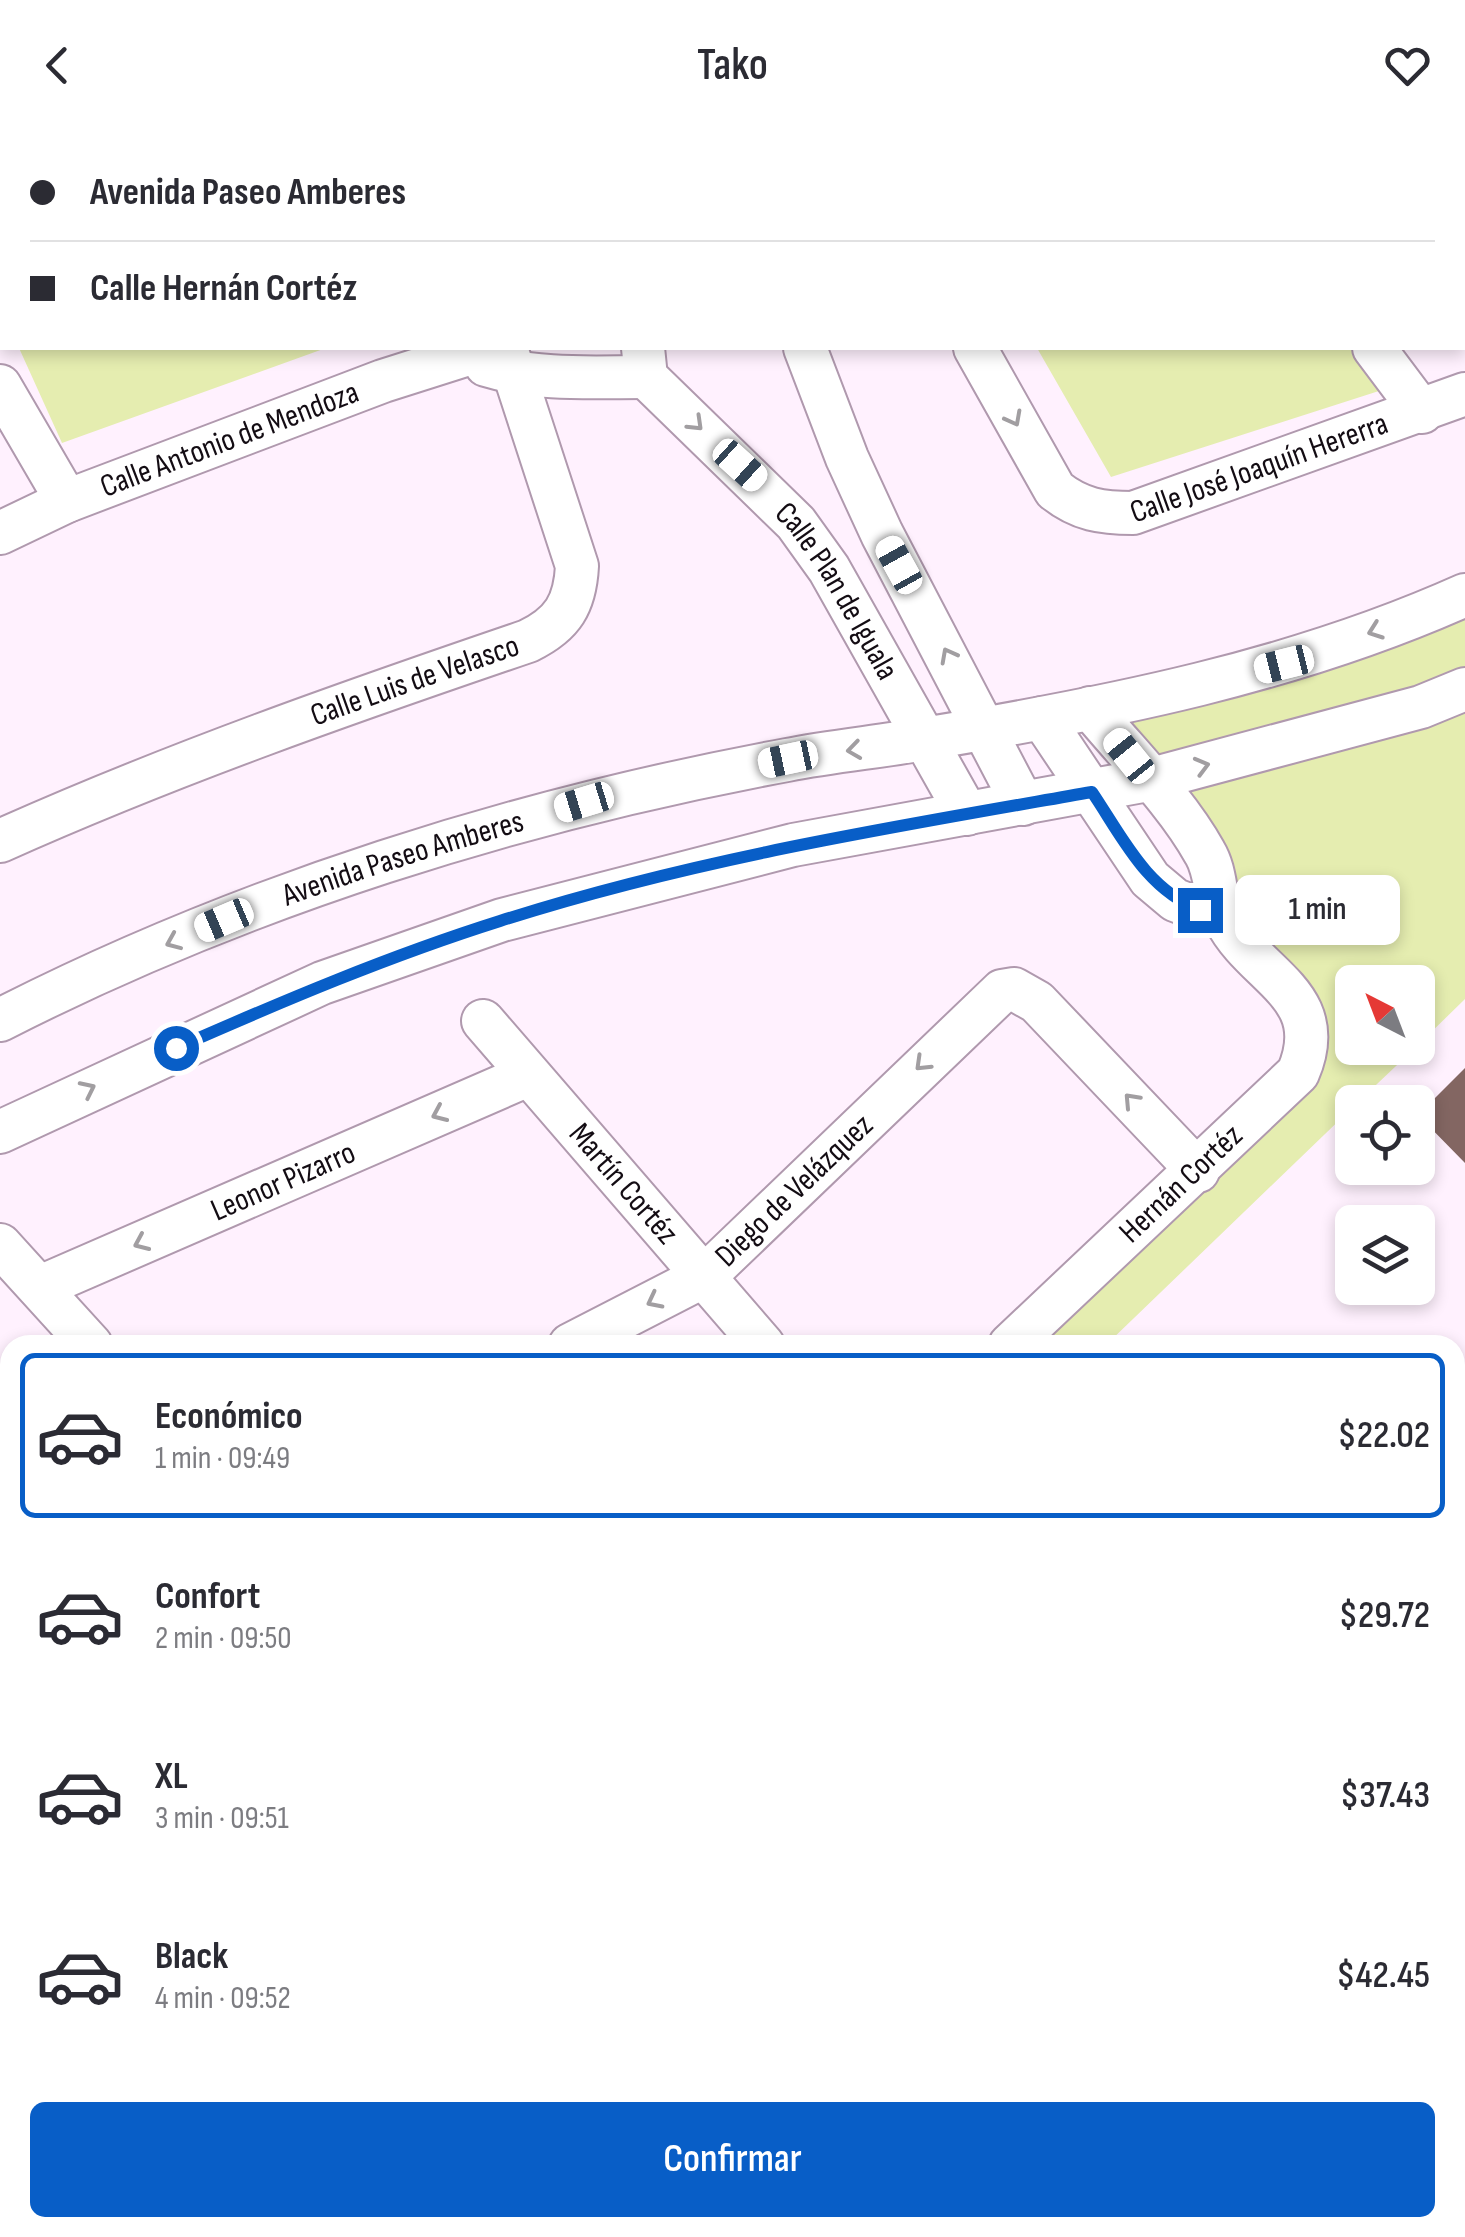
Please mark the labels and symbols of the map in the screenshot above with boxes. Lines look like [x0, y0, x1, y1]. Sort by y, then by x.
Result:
street label: Calle Antonio de Mendoza [95, 373, 364, 506]
street label: Calle José Joaquín Hererra [1125, 404, 1393, 532]
one-way arrow [1001, 409, 1021, 427]
one-way arrow [684, 412, 702, 430]
car [708, 434, 772, 496]
street label: Calle Plan de Iguala [767, 494, 907, 687]
car [871, 531, 927, 599]
one-way arrow [1367, 619, 1384, 640]
street label: Calle Luis de Velasco [305, 626, 524, 735]
car [1251, 642, 1317, 686]
one-way arrow [941, 647, 961, 665]
car [1098, 723, 1160, 789]
car [756, 738, 820, 780]
one-way arrow [846, 738, 862, 759]
one-way arrow [1193, 756, 1210, 777]
car [551, 779, 617, 825]
street label: Avenida Paseo Amberes [276, 802, 528, 915]
callout: 1 min [1235, 875, 1400, 945]
route end [1178, 888, 1223, 933]
car [191, 894, 257, 946]
one-way arrow [165, 930, 183, 950]
north arrow [1335, 965, 1435, 1065]
route start [154, 1026, 199, 1071]
one-way arrow [916, 1052, 934, 1070]
one-way arrow [78, 1082, 96, 1102]
one-way arrow [1125, 1094, 1143, 1112]
one-way arrow [431, 1102, 449, 1122]
street label: Diego de Velázquez [707, 1106, 881, 1275]
street label: Martín Cortéz [561, 1115, 687, 1252]
street label: Hernán Cortéz [1111, 1116, 1251, 1251]
street label: Leonor Pizarro [205, 1133, 361, 1230]
one-way arrow [133, 1231, 151, 1251]
one-way arrow [647, 1289, 665, 1308]

